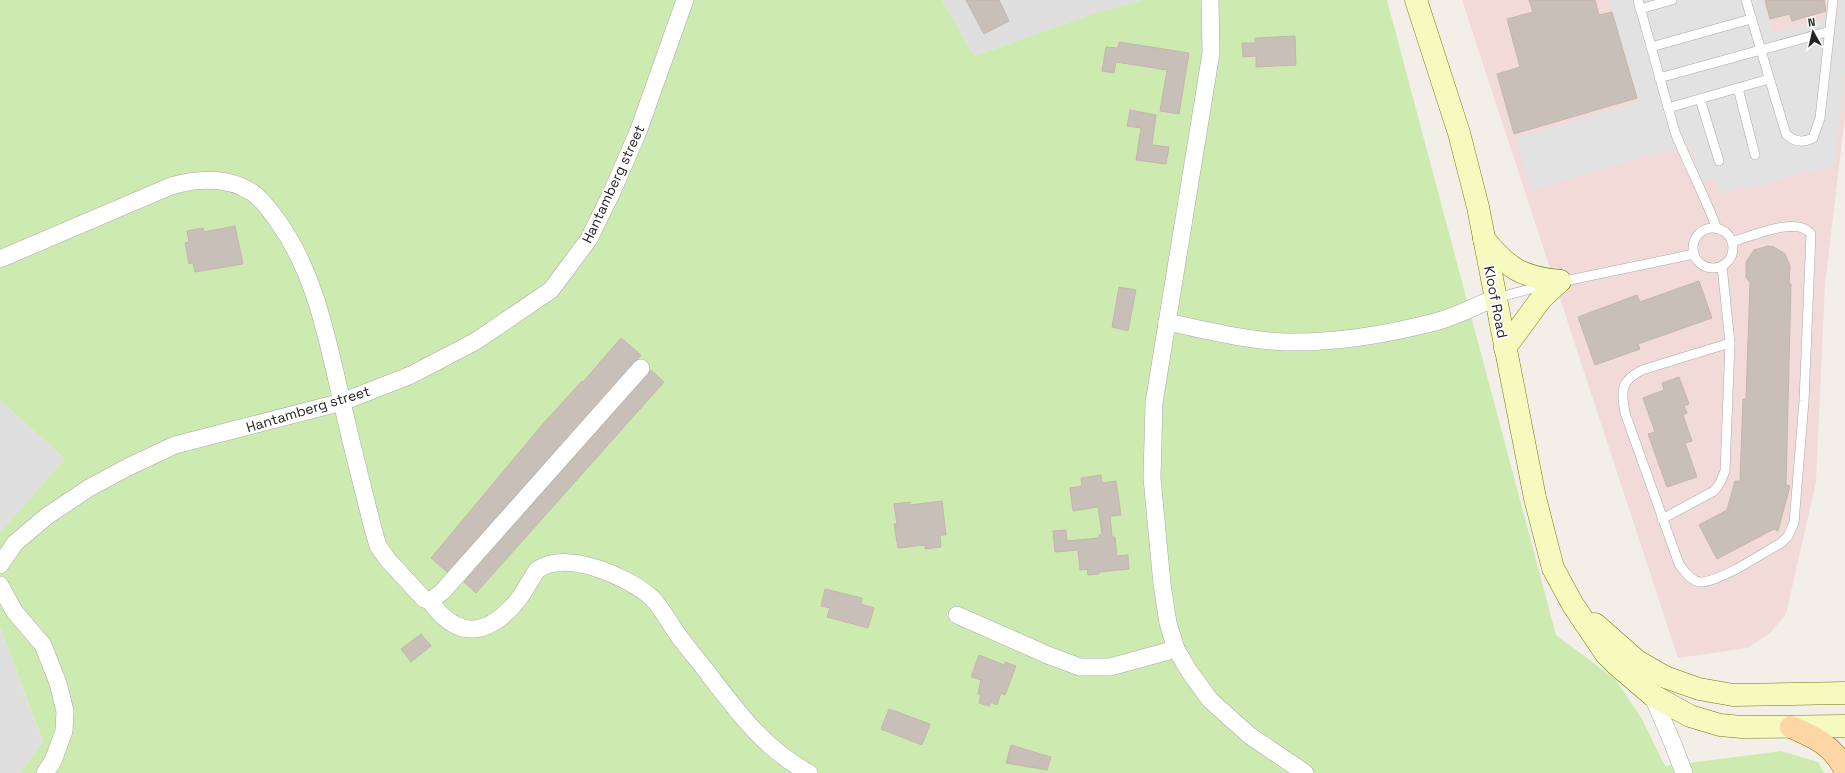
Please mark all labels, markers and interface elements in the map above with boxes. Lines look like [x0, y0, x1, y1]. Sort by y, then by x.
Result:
north arrow [1793, 12, 1833, 52]
text: N [1807, 15, 1816, 30]
street label: Hantamberg street [578, 122, 648, 246]
street label: Kloof Road [1480, 264, 1512, 340]
street label: Hantamberg street [244, 382, 372, 436]

